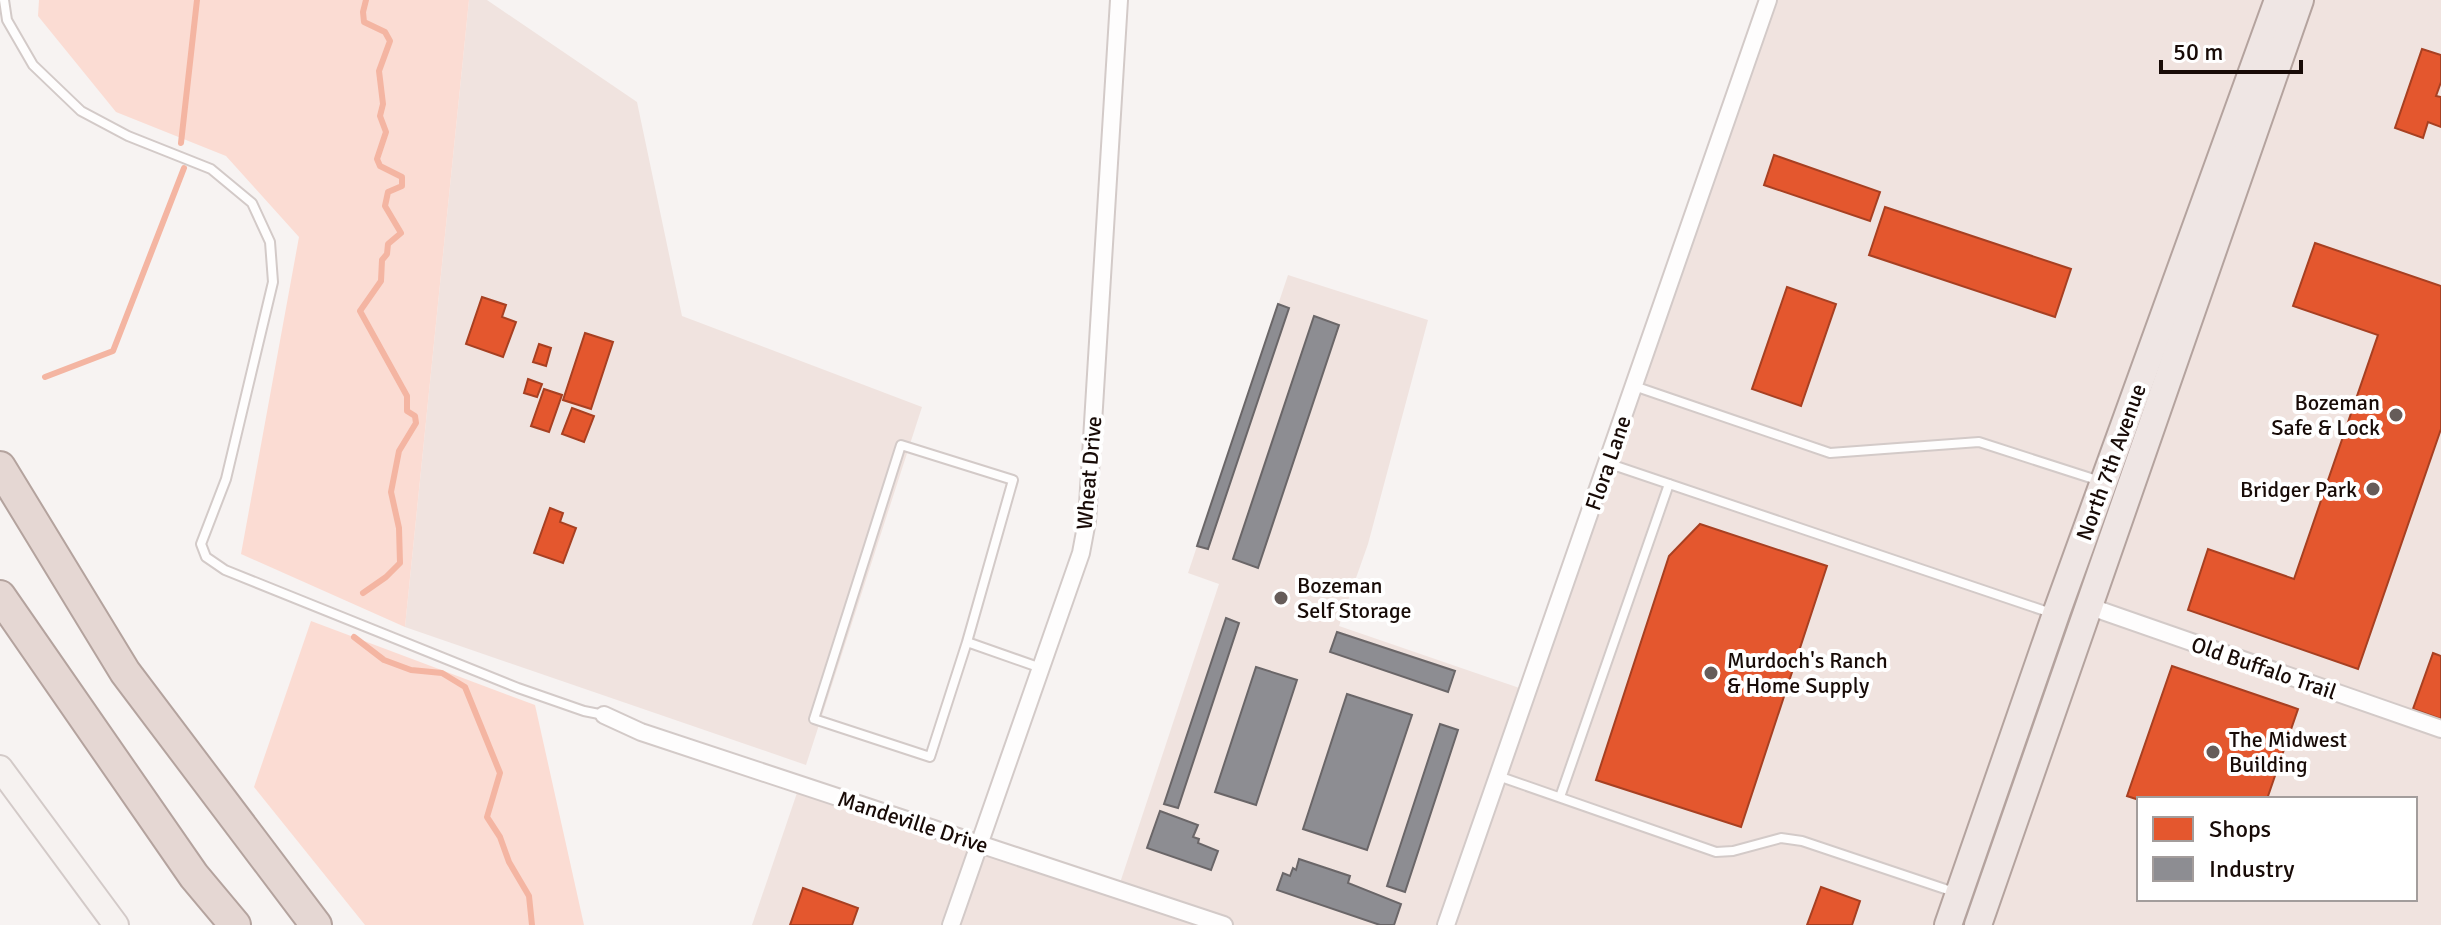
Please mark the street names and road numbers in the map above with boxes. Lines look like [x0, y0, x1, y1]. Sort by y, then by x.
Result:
street label: North 7th Avenue [2070, 380, 2152, 544]
street label: Flora Lane [1579, 412, 1637, 514]
street label: Wheat Drive [1071, 415, 1107, 531]
street label: Old Buffalo Trail [2188, 631, 2340, 705]
street label: Mandeville Drive [834, 785, 992, 859]

